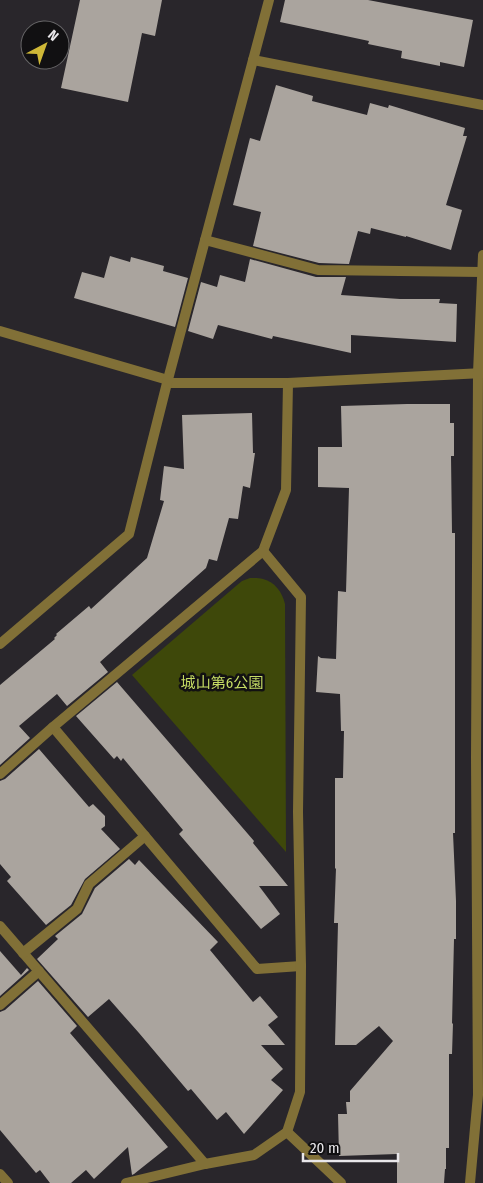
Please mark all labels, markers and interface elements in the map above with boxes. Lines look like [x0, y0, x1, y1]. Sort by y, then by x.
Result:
north arrow [20, 20, 70, 70]
text: N [44, 26, 62, 45]
park label: 城山第6公園 [181, 674, 263, 692]
scale bar [303, 1130, 398, 1162]
text: 20 m [310, 1139, 340, 1157]

